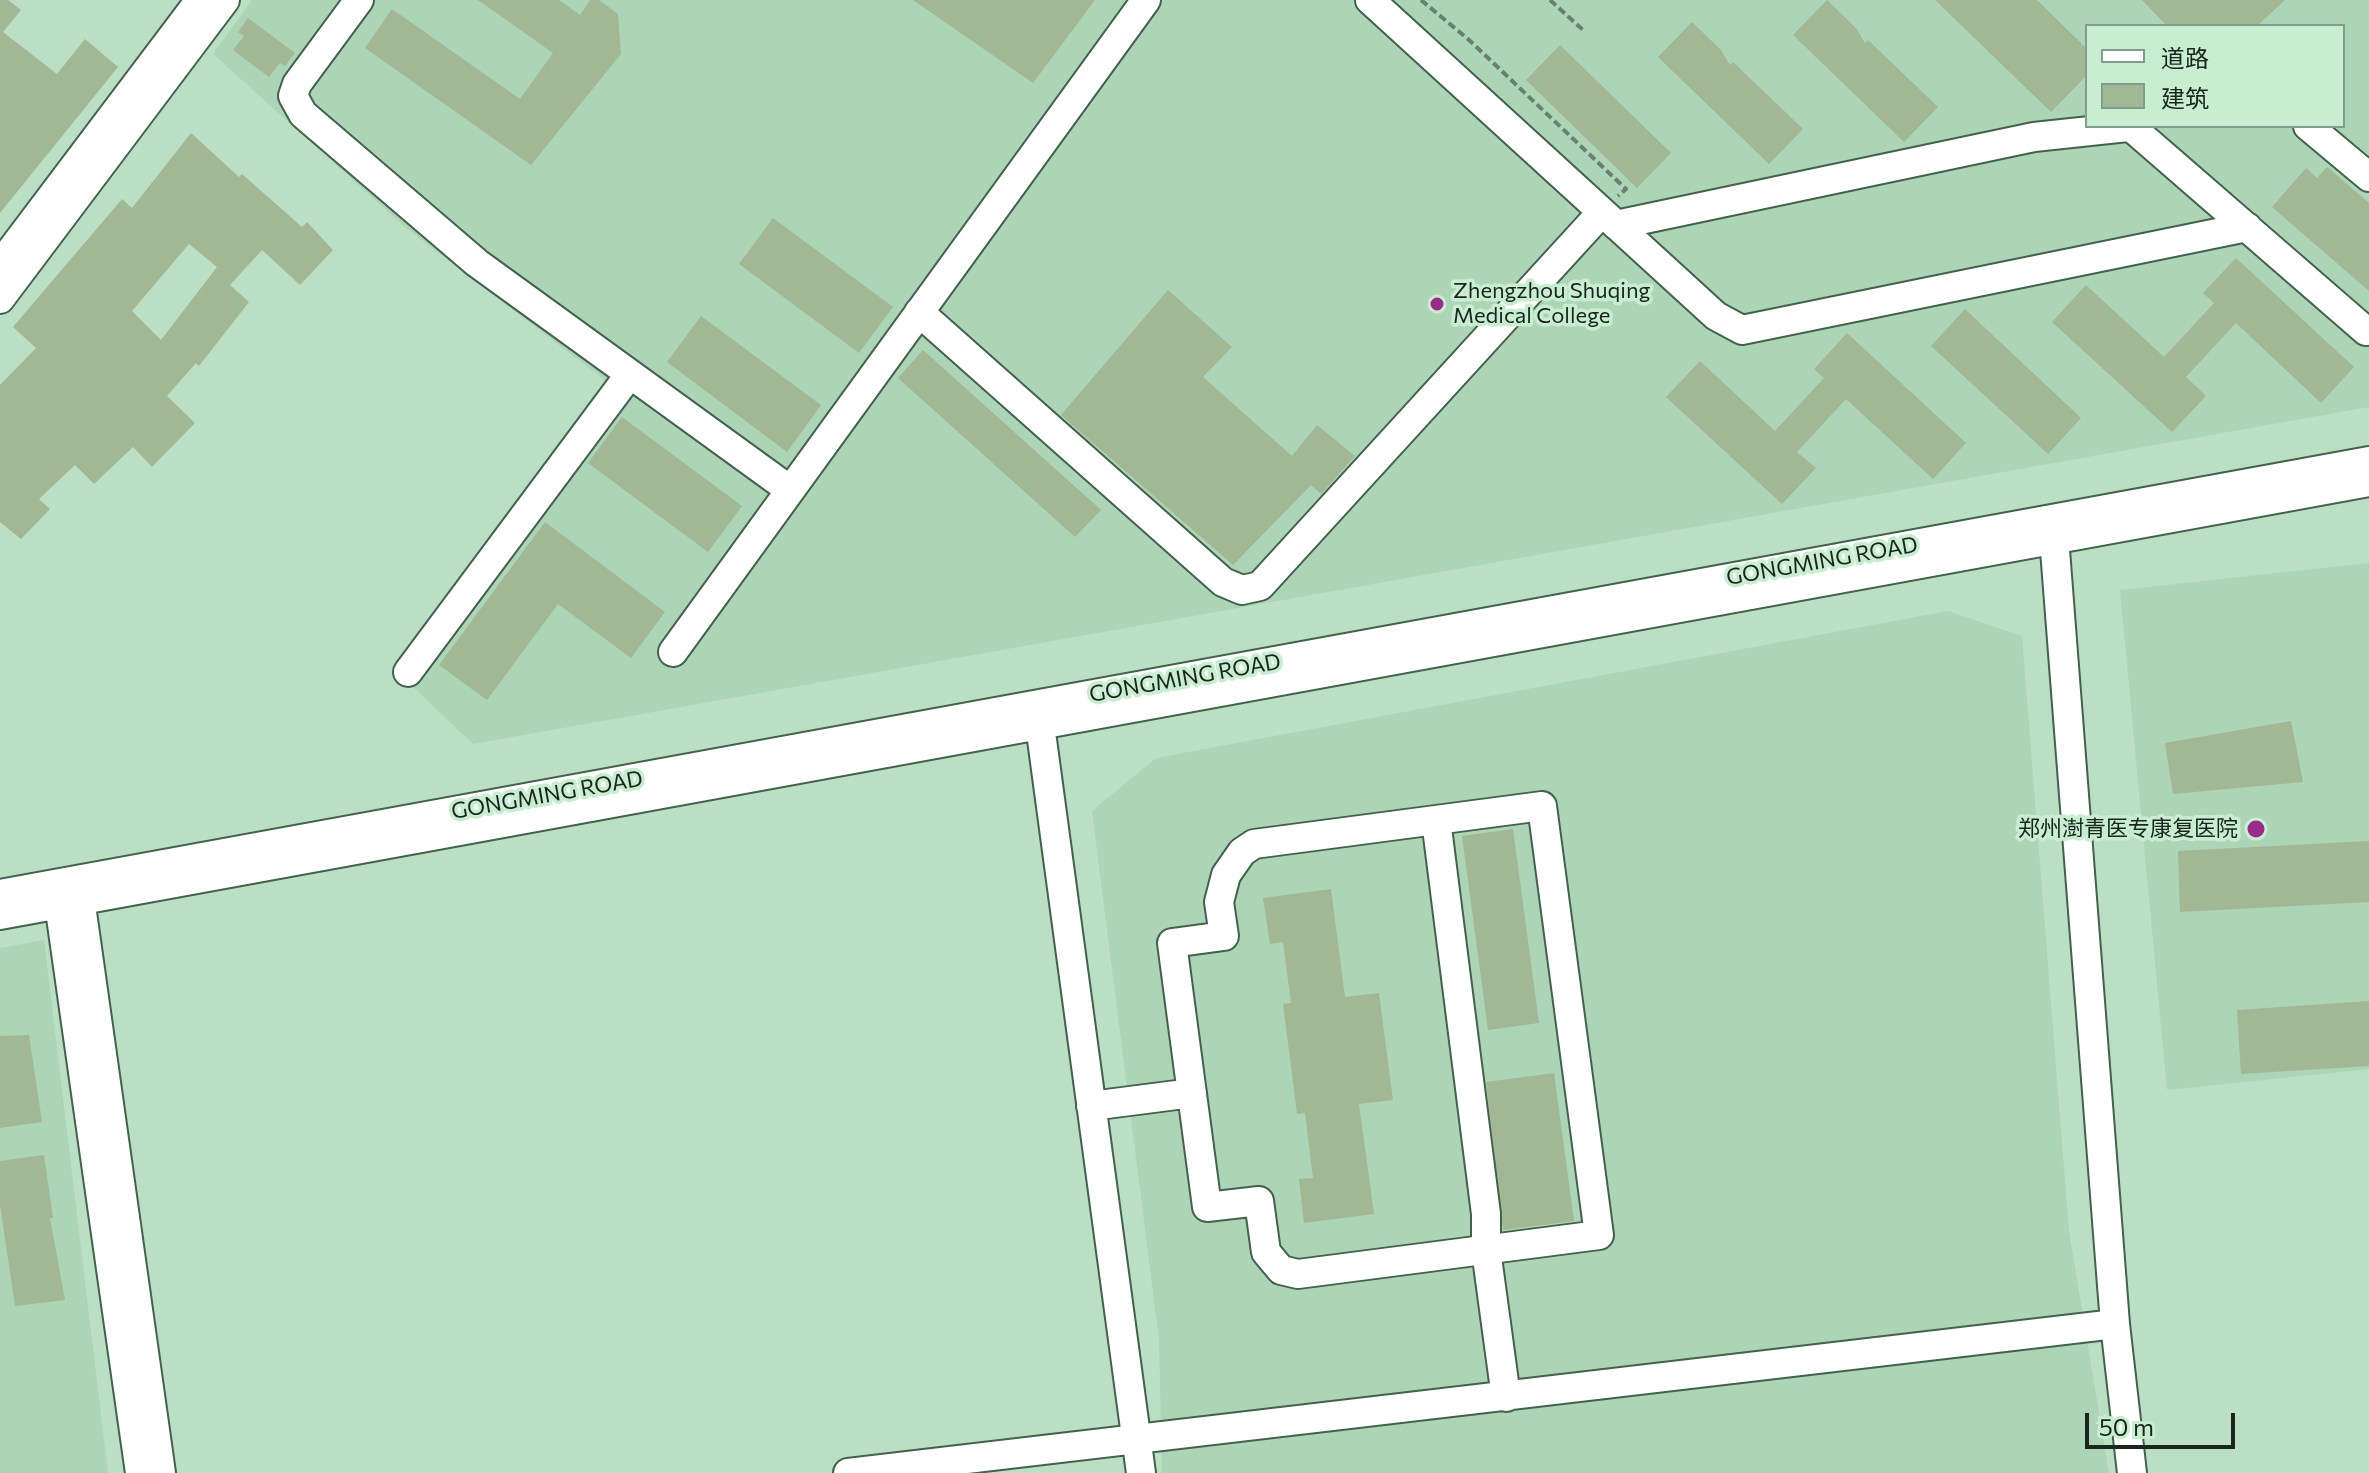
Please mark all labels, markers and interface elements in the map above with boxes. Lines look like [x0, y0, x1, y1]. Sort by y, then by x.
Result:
legend [2085, 24, 2345, 128]
text: 道路 [2161, 43, 2209, 72]
text: 建筑 [2161, 83, 2209, 112]
place label: Zhengzhou Shuqing Medical College [1453, 278, 1651, 330]
marker: Zhengzhou Shuqing Medical College [1428, 295, 1446, 313]
street label: GONGMING ROAD [1724, 531, 1920, 591]
street label: GONGMING ROAD [1087, 648, 1283, 708]
street label: GONGMING ROAD [449, 765, 645, 825]
place label: 郑州澍青医专康复医院 [2018, 816, 2238, 842]
marker: 郑州澍青医专康复医院 [2245, 818, 2267, 840]
scale bar [2089, 1397, 2239, 1447]
text: 50 m [2099, 1412, 2154, 1441]

